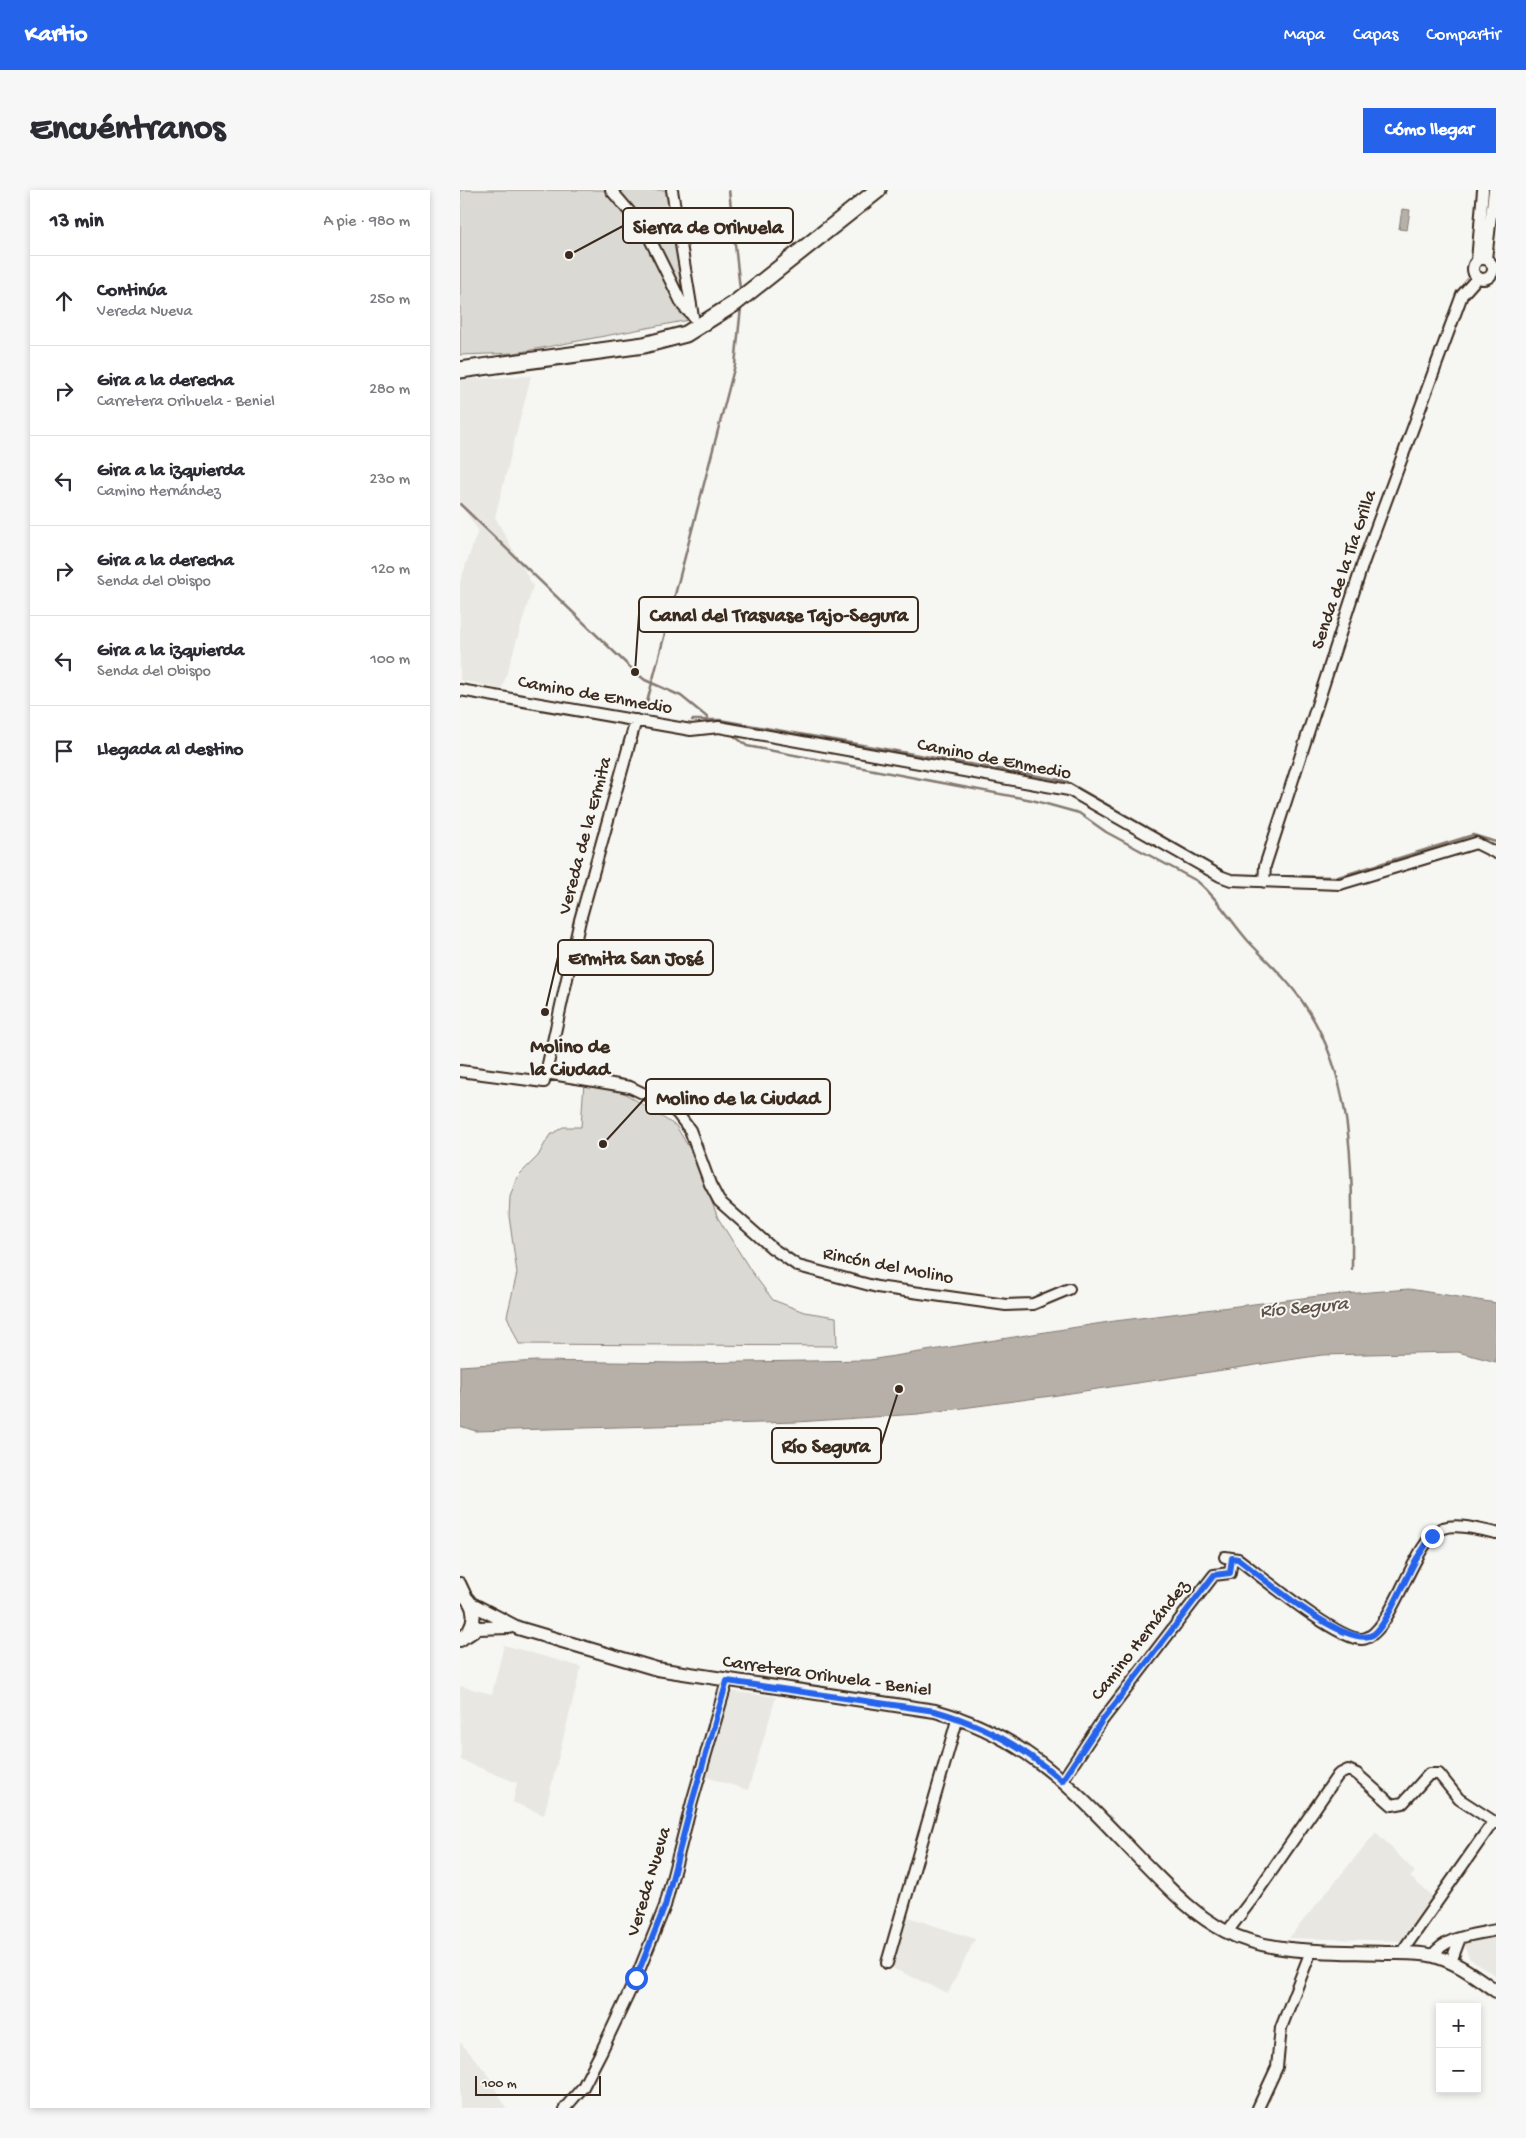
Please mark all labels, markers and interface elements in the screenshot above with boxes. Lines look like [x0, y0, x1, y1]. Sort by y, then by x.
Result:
text: Kartio [25, 21, 88, 50]
text: Mapa [1284, 25, 1325, 46]
text: Capas [1353, 25, 1398, 46]
text: Compartir [1426, 25, 1501, 46]
button: Cómo llegar [1363, 108, 1496, 153]
text: Encuéntranos [30, 110, 225, 151]
callout: Sierra de Orihuela [623, 208, 793, 243]
text: 13 min [50, 210, 104, 235]
text: A pie · 980 m [324, 213, 410, 232]
text: Sierra de Orihuela [633, 218, 784, 241]
text: Continúa [97, 280, 167, 303]
icon: ahead [50, 287, 78, 315]
text: 250 m [370, 291, 410, 310]
text: Vereda Nueva [97, 303, 192, 322]
text: Gira a la derecha [97, 370, 234, 393]
icon: right [50, 377, 78, 405]
text: 280 m [369, 381, 410, 400]
text: Carretera Orihuela - Beniel [97, 393, 275, 412]
text: Gira a la izquierda [97, 460, 244, 483]
icon: left [50, 467, 78, 495]
text: 230 m [370, 471, 410, 490]
text: Camino Hernández [97, 483, 221, 502]
street label: Senda de la Tía Grilla [1307, 486, 1383, 653]
text: Gira a la derecha [97, 550, 234, 573]
icon: right [50, 557, 78, 585]
text: 120 m [371, 561, 410, 580]
text: Senda del Obispo [97, 573, 211, 592]
callout: Canal del Trasvase Tajo-Segura [639, 597, 918, 632]
text: Canal del Trasvase Tajo-Segura [649, 606, 909, 629]
text: Gira a la izquierda [97, 640, 244, 663]
icon: left [50, 647, 78, 675]
text: 100 m [370, 651, 410, 670]
text: Senda del Obispo [97, 663, 211, 682]
street label: Camino de Enmedio [516, 671, 674, 721]
street label: Camino de Enmedio [915, 734, 1073, 786]
icon: arrive [50, 737, 78, 765]
text: Llegada al destino [97, 739, 243, 762]
street label: Vereda de la Ermita [554, 753, 618, 918]
callout: Ermita San José [558, 940, 713, 975]
text: Ermita San José [568, 949, 704, 972]
district label: Molino de la Ciudad [529, 1037, 612, 1083]
callout: Molino de la Ciudad [646, 1079, 830, 1114]
text: Molino de la Ciudad [656, 1089, 822, 1112]
street label: Rincón del Molino [821, 1243, 956, 1291]
water label: Río Segura [1259, 1294, 1351, 1324]
callout: Río Segura [772, 1428, 881, 1463]
text: Río Segura [781, 1437, 871, 1460]
route end [1421, 1525, 1444, 1548]
street label: Camino Hernández [1087, 1575, 1196, 1706]
street label: Carretera Orihuela - Beniel [721, 1651, 933, 1703]
street label: Vereda Nueva [622, 1823, 678, 1940]
route start [625, 1967, 648, 1990]
map controls [1436, 2003, 1481, 2093]
button: + [1436, 2003, 1481, 2048]
button: − [1436, 2048, 1481, 2093]
scale bar [475, 2073, 601, 2096]
text: 100 m [482, 2076, 517, 2093]

